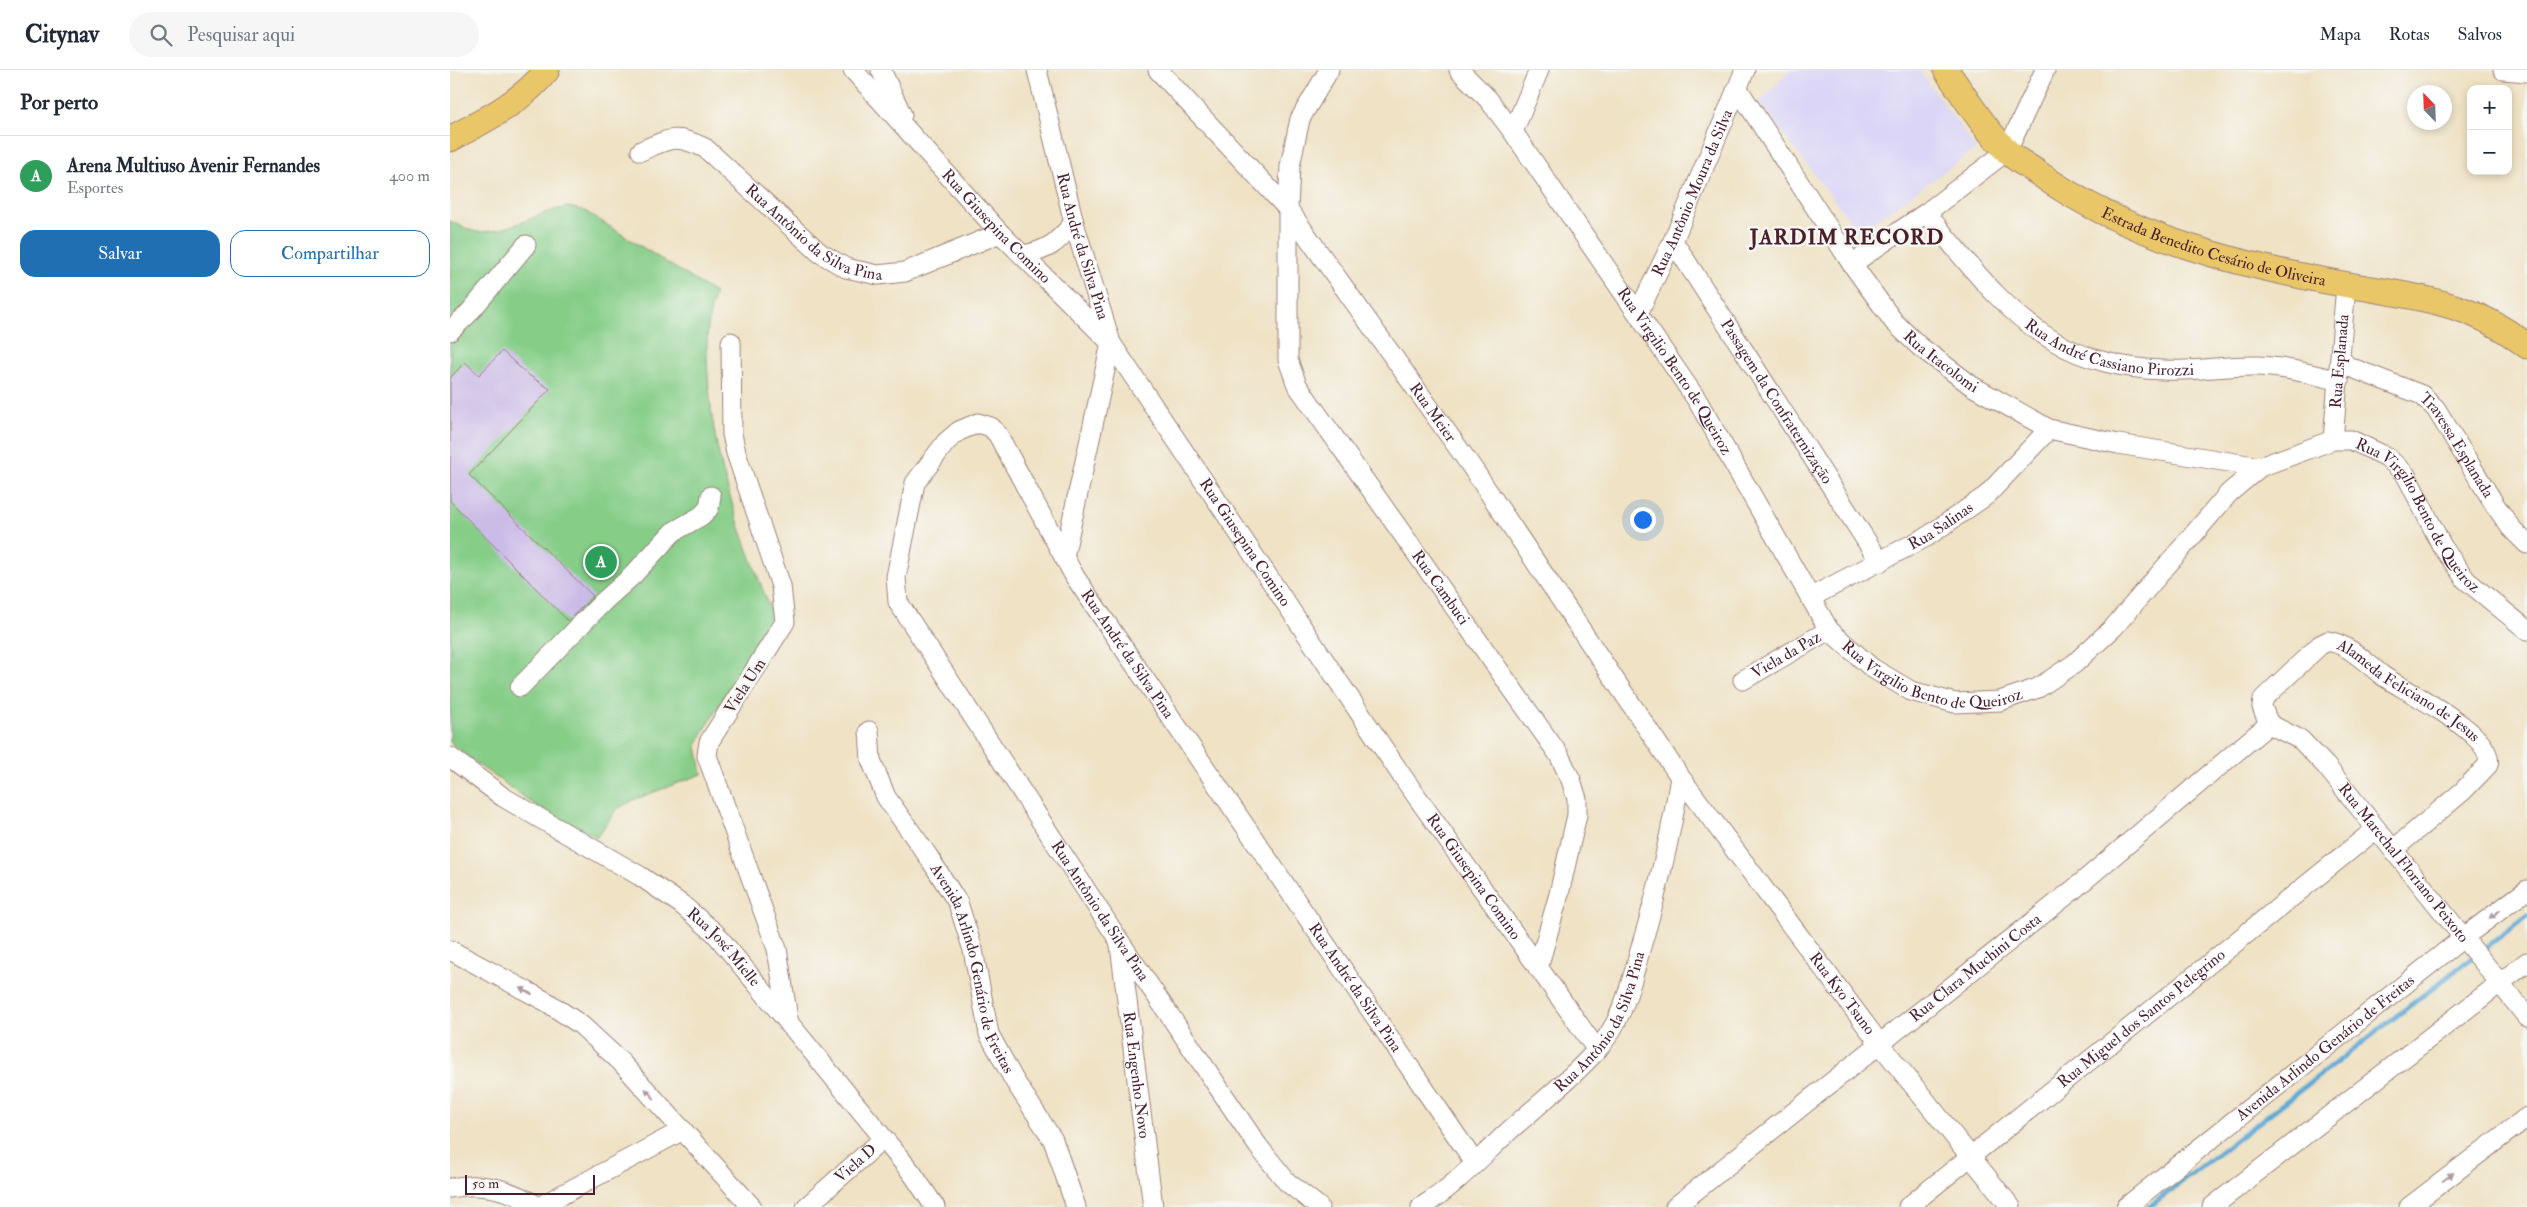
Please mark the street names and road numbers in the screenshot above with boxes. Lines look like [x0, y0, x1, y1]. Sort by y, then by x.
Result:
street label: Rua Antônio Moura da Silva [1647, 106, 1737, 279]
street label: Rua Giusepina Comino [937, 165, 1055, 288]
street label: Rua André da Silva Pina [1052, 171, 1113, 322]
street label: Rua Antônio da Silva Pina [741, 180, 883, 285]
street label: Estrada Benedito Cesário de Oliveira [2098, 203, 2328, 291]
street label: Rua Virgilio Bento de Queiroz [1613, 283, 1736, 459]
street label: Rua Esplanada [2326, 313, 2354, 409]
street label: Rua André Cassiano Pirozzi [2021, 314, 2195, 380]
street label: Passagem da Confraternização [1716, 315, 1837, 488]
street label: Rua Itacolomi [1899, 326, 1982, 397]
street label: Rua Meier [1405, 379, 1461, 446]
street label: Travessa Esplanada [2415, 388, 2498, 502]
street label: Rua Virgilio Bento de Queiroz [2352, 434, 2484, 597]
street label: Rua Giusepina Comino [1195, 474, 1295, 611]
street label: Rua Salinas [1905, 498, 1977, 554]
street label: Rua Cambuci [1407, 546, 1474, 629]
street label: Rua André da Silva Pina [1076, 586, 1179, 723]
street label: Viela da Paz [1748, 627, 1825, 683]
street label: Alameda Feliciano de Jesus [2333, 634, 2484, 746]
street label: Rua Virgilio Bento de Queiroz [1838, 636, 2025, 714]
street label: Viela Um [720, 654, 770, 717]
street label: Rua Marechal Floriano Peixoto [2334, 779, 2474, 947]
street label: Rua Giusepina Comino [1422, 810, 1526, 944]
street label: Rua Antônio da Silva Pina [1046, 837, 1154, 985]
street label: Avenida Arlindo Genário de Freitas [925, 859, 1019, 1077]
street label: Rua José Mielle [683, 903, 765, 991]
street label: Rua Clara Muchini Costa [1905, 909, 2046, 1026]
street label: Rua André da Silva Pina [1304, 919, 1407, 1056]
street label: Rua Miguel dos Santos Pelegrino [2053, 945, 2230, 1092]
street label: Rua Kyo Tsuno [1805, 948, 1880, 1039]
street label: Rua Antônio da Silva Pina [1550, 949, 1649, 1097]
street label: Avenida Arlindo Genário de Freitas [2231, 970, 2419, 1126]
street label: Rua Engenho Novo [1118, 1010, 1154, 1140]
street label: Viela D [830, 1140, 881, 1187]

